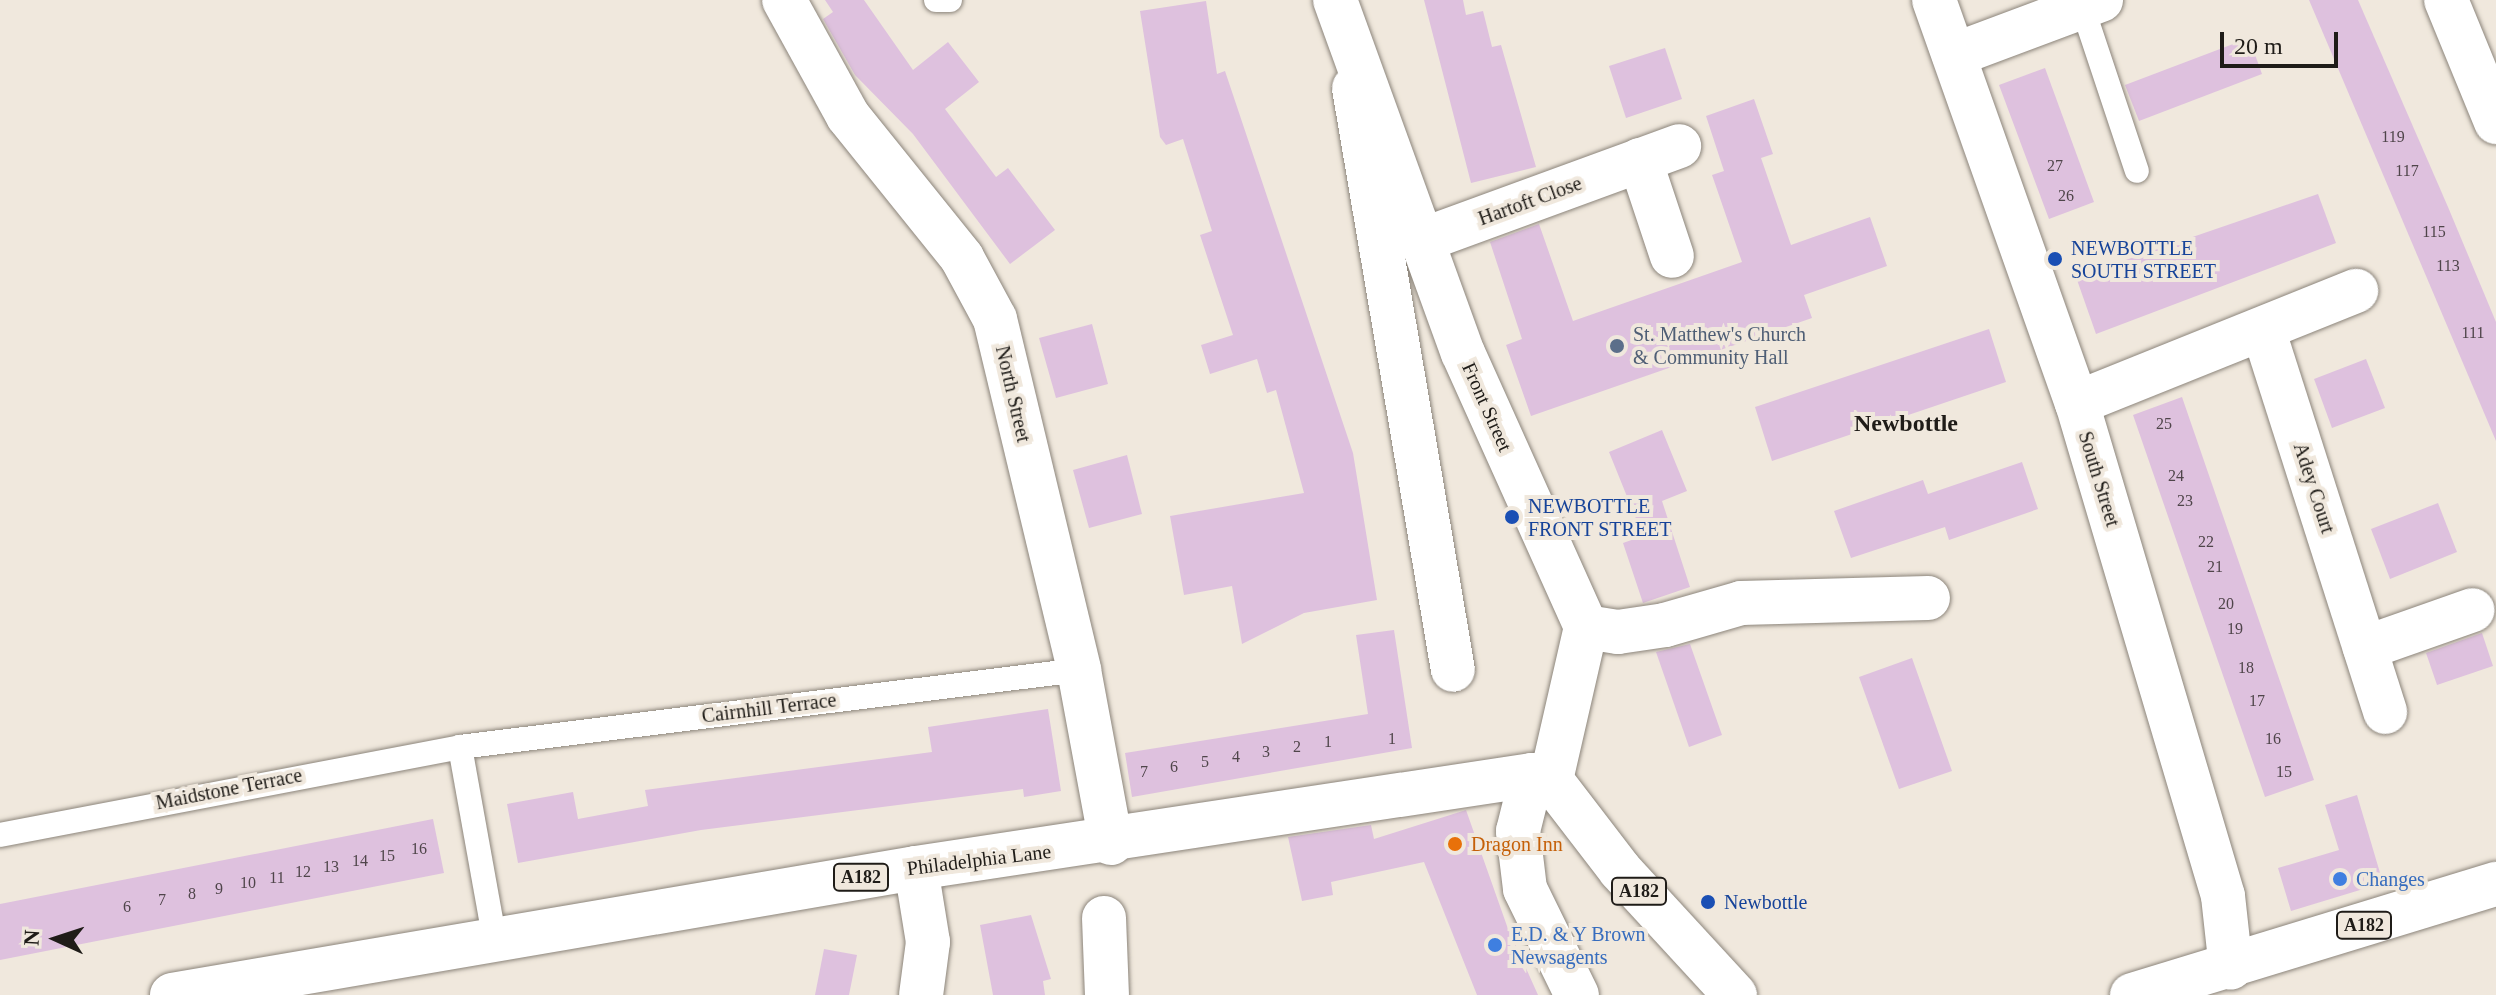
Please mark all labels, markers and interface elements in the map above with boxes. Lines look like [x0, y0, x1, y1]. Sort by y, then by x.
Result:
scale bar [2224, 16, 2342, 66]
text: 20 m [2234, 33, 2283, 59]
house number: 119 [2381, 127, 2405, 147]
house number: 27 [2047, 156, 2063, 176]
house number: 117 [2395, 161, 2419, 181]
street label: Hartoft Close [1475, 171, 1585, 231]
house number: 26 [2058, 186, 2074, 206]
house number: 115 [2422, 222, 2446, 242]
place label: NEWBOTTLE SOUTH STREET [2071, 236, 2216, 283]
marker: NEWBOTTLE SOUTH STREET [2046, 250, 2064, 268]
house number: 113 [2436, 256, 2460, 276]
place label: St. Matthew's Church & Community Hall [1633, 322, 1806, 369]
house number: 111 [2462, 323, 2484, 343]
marker: St. Matthew's Church & Community Hall [1608, 337, 1626, 355]
street label: North Street [990, 343, 1036, 445]
street label: Front Street [1457, 359, 1517, 455]
district label: Newbottle [1854, 410, 1958, 438]
house number: 25 [2156, 414, 2172, 434]
street label: South Street [2073, 428, 2125, 530]
street label: Adey Court [2288, 440, 2340, 536]
house number: 24 [2168, 466, 2184, 486]
house number: 23 [2177, 491, 2193, 511]
place label: NEWBOTTLE FRONT STREET [1528, 494, 1672, 541]
marker: NEWBOTTLE FRONT STREET [1503, 508, 1521, 526]
house number: 22 [2198, 532, 2214, 552]
house number: 21 [2207, 557, 2223, 577]
house number: 20 [2218, 594, 2234, 614]
house number: 19 [2227, 619, 2243, 639]
house number: 18 [2238, 658, 2254, 678]
street label: Cairnhill Terrace [700, 688, 838, 728]
house number: 17 [2249, 691, 2265, 711]
house number: 1 [1388, 729, 1396, 749]
house number: 16 [2265, 729, 2281, 749]
house number: 1 [1324, 732, 1332, 752]
house number: 2 [1293, 737, 1301, 757]
house number: 3 [1262, 742, 1270, 762]
house number: 4 [1232, 747, 1240, 767]
house number: 5 [1201, 752, 1209, 772]
house number: 6 [1170, 757, 1178, 777]
house number: 7 [1140, 762, 1148, 782]
house number: 15 [2276, 762, 2292, 782]
street label: Maidstone Terrace [154, 763, 304, 815]
place label: Dragon Inn [1471, 832, 1563, 856]
marker: Dragon Inn [1446, 835, 1464, 853]
house number: 16 [411, 839, 427, 859]
street label: Philadelphia Lane [906, 839, 1052, 881]
house number: 15 [379, 846, 395, 866]
house number: 14 [352, 851, 368, 871]
house number: 13 [323, 857, 339, 877]
house number: 12 [295, 862, 311, 882]
road number: A182 [833, 863, 889, 891]
place label: Changes [2356, 867, 2425, 891]
house number: 11 [269, 868, 285, 888]
marker: Changes [2331, 870, 2349, 888]
house number: 10 [240, 873, 256, 893]
road number: A182 [1611, 877, 1667, 905]
house number: 9 [215, 879, 223, 899]
house number: 8 [188, 884, 196, 904]
house number: 7 [158, 890, 166, 910]
place label: Newbottle [1724, 890, 1807, 914]
marker: Newbottle [1699, 893, 1717, 911]
house number: 6 [123, 897, 131, 917]
north arrow [16, 899, 96, 979]
road number: A182 [2336, 911, 2392, 939]
place label: E.D. & Y Brown Newsagents [1511, 922, 1647, 969]
text: N [19, 929, 44, 946]
marker: E.D. & Y Brown Newsagents [1486, 936, 1504, 954]

